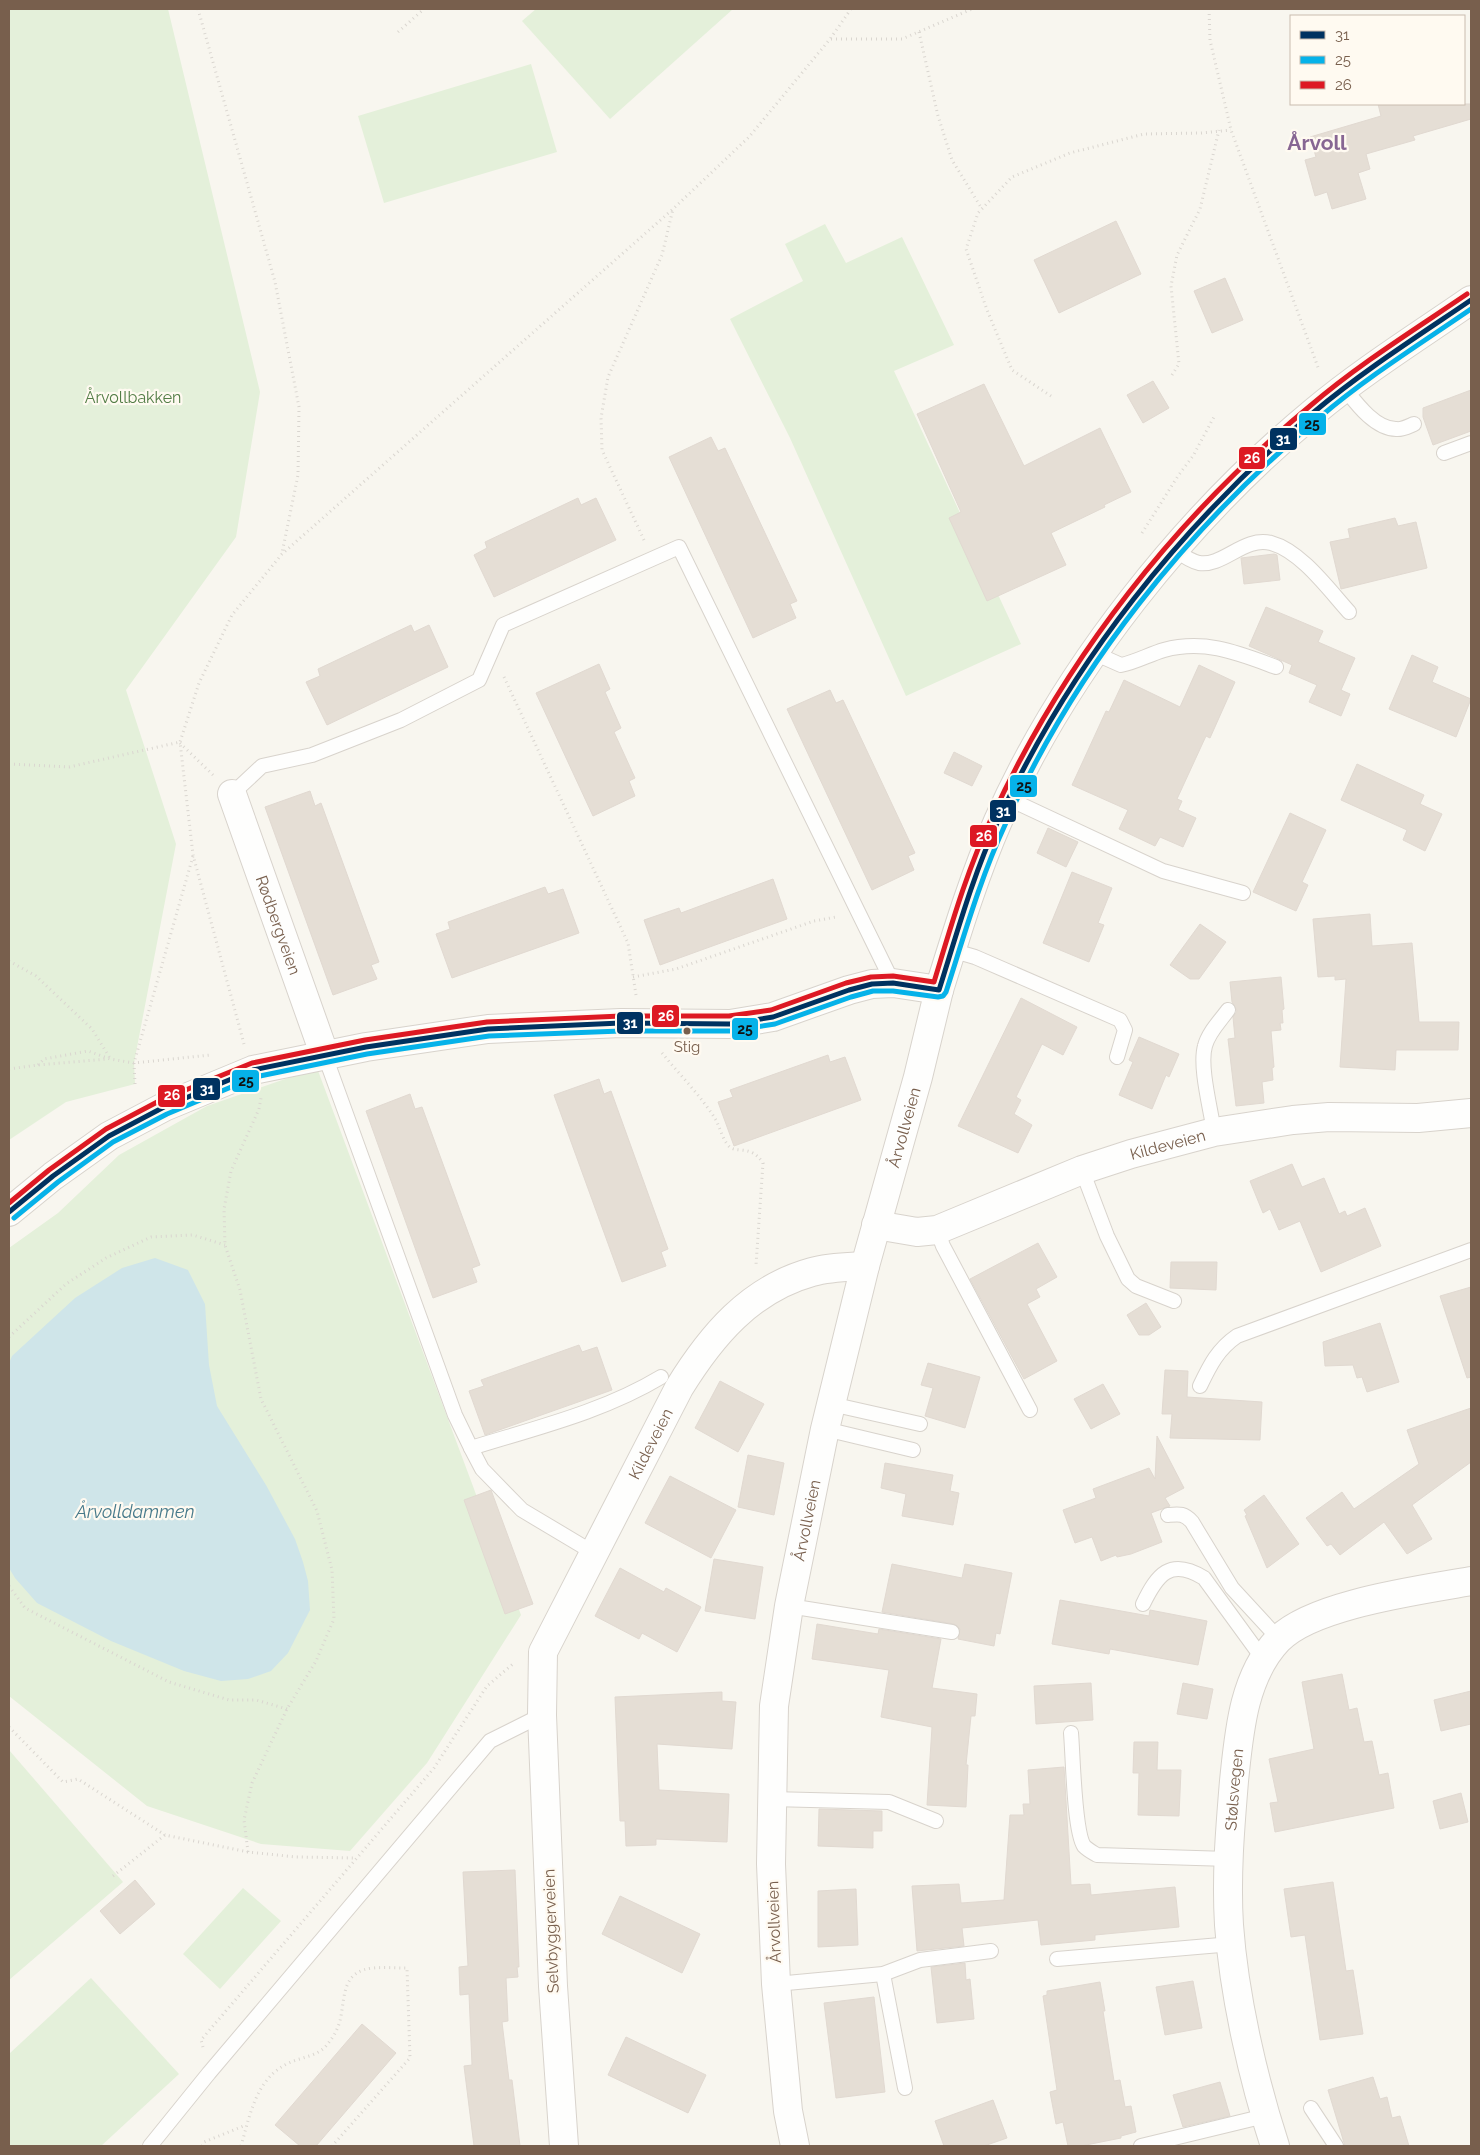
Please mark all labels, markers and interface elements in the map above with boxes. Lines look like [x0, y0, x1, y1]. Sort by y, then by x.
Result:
legend [1290, 15, 1465, 105]
text: 31 [1335, 26, 1350, 44]
text: 25 [1335, 51, 1351, 69]
text: 26 [1335, 76, 1352, 94]
district label: Årvoll [1287, 130, 1347, 155]
park label: Årvollbakken [85, 387, 181, 407]
line badge: 25 [1298, 412, 1327, 436]
text: 25 [1304, 416, 1320, 432]
line badge: 31 [1269, 427, 1298, 451]
text: 31 [1276, 431, 1290, 447]
line badge: 26 [1238, 446, 1266, 470]
text: 26 [1244, 450, 1260, 466]
line badge: 25 [1009, 774, 1038, 798]
text: 25 [1016, 778, 1032, 794]
line badge: 31 [989, 799, 1017, 823]
text: 31 [996, 803, 1010, 819]
line badge: 26 [969, 824, 998, 848]
text: 26 [976, 828, 992, 844]
street label: Rødbergveien [252, 873, 305, 977]
line badge: 26 [651, 1004, 680, 1028]
text: 26 [658, 1008, 674, 1024]
line badge: 31 [616, 1011, 644, 1035]
text: 31 [623, 1015, 637, 1031]
line badge: 25 [731, 1017, 759, 1041]
text: 25 [737, 1021, 753, 1037]
marker: Stig [682, 1026, 692, 1036]
place label: Stig [674, 1038, 700, 1056]
line badge: 25 [231, 1069, 260, 1093]
text: 25 [238, 1073, 254, 1089]
line badge: 31 [192, 1077, 221, 1101]
text: 31 [200, 1081, 214, 1097]
line badge: 26 [157, 1084, 186, 1108]
street label: Årvollveien [883, 1085, 924, 1170]
text: 26 [164, 1087, 180, 1103]
street label: Kildeveien [1128, 1125, 1207, 1163]
street label: Kildeveien [624, 1405, 676, 1482]
street label: Årvollveien [788, 1478, 824, 1563]
water label: Årvolldammen [74, 1500, 195, 1522]
street label: Stølsvegen [1221, 1747, 1247, 1831]
street label: Selvbyggerveien [539, 1869, 563, 1993]
street label: Årvollveien [762, 1880, 785, 1964]

